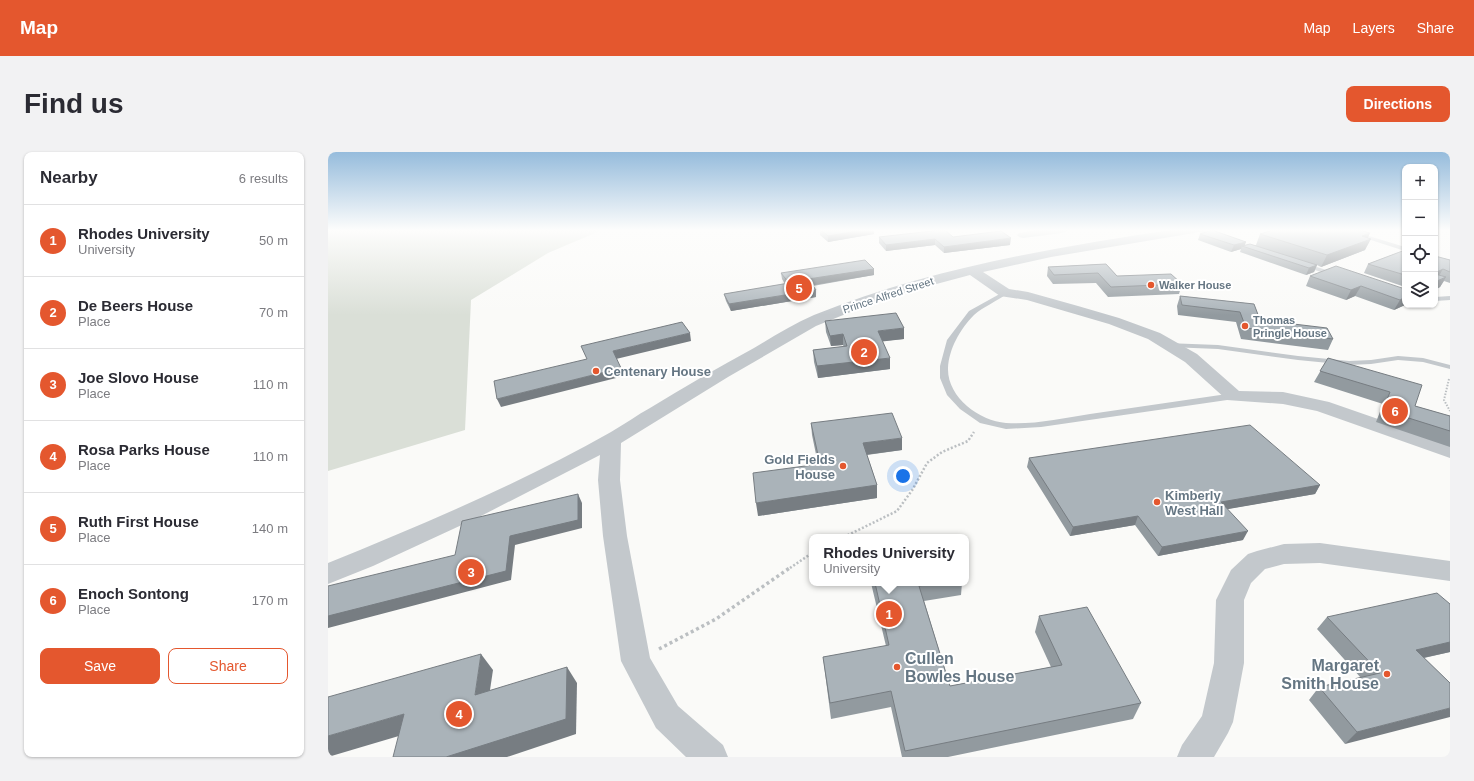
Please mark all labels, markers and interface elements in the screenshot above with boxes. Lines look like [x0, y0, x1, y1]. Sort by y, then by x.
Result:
text: Map [20, 17, 58, 38]
text: Map [1303, 20, 1331, 36]
text: Layers [1353, 20, 1395, 36]
text: Share [1417, 20, 1454, 36]
button: Directions [1346, 86, 1450, 122]
text: Find us [24, 88, 124, 119]
map controls [1402, 164, 1438, 308]
button: + [1402, 164, 1438, 200]
text: Nearby [40, 168, 98, 187]
text: 6 results [239, 171, 288, 186]
button: − [1402, 200, 1438, 236]
text: Rhodes University [78, 225, 210, 242]
text: 1 [49, 233, 57, 248]
text: 50 m [259, 233, 288, 248]
button: locate [1402, 236, 1438, 272]
text: University [78, 242, 135, 257]
button: layers [1402, 272, 1438, 308]
pin: 5 [786, 273, 812, 303]
street label: Prince Alfred Street [841, 275, 935, 315]
place label: Walker House [1159, 279, 1231, 291]
marker: Walker House [1146, 280, 1156, 290]
text: De Beers House [78, 297, 193, 314]
text: 2 [49, 305, 57, 320]
text: 70 m [259, 305, 288, 320]
text: Place [78, 314, 111, 329]
place label: Thomas Pringle House [1253, 314, 1327, 339]
marker: Thomas Pringle House [1240, 321, 1250, 331]
pin: 2 [851, 337, 877, 367]
place label: Centenary House [604, 364, 711, 379]
marker: Centenary House [591, 366, 601, 376]
text: Joe Slovo House [78, 369, 199, 386]
text: 3 [49, 377, 57, 392]
text: 110 m [253, 377, 288, 392]
text: Place [78, 386, 111, 401]
pin: 6 [1382, 396, 1408, 426]
text: Rosa Parks House [78, 441, 210, 458]
text: 4 [49, 449, 57, 464]
text: 110 m [253, 449, 288, 464]
place label: Gold Fields House [764, 452, 835, 482]
text: Place [78, 458, 111, 473]
marker: Gold Fields House [838, 461, 848, 471]
your location [893, 466, 913, 486]
place label: Kimberly West Hall [1165, 488, 1223, 518]
marker: Kimberly West Hall [1152, 497, 1162, 507]
text: Ruth First House [78, 513, 199, 530]
text: 5 [49, 521, 57, 536]
text: 140 m [252, 521, 288, 536]
text: Place [78, 530, 111, 545]
popup [809, 534, 969, 586]
text: Rhodes University [823, 544, 955, 561]
pin: 3 [458, 557, 484, 587]
text: University [823, 561, 880, 576]
text: Enoch Sontong [78, 585, 189, 602]
text: 6 [49, 593, 57, 608]
text: 170 m [252, 593, 288, 608]
pin: 1 [876, 599, 902, 629]
text: Place [78, 602, 111, 617]
button: Save [40, 648, 160, 684]
button: Share [168, 648, 288, 684]
place label: Cullen Bowles House [905, 650, 1014, 685]
place label: Margaret Smith House [1281, 657, 1380, 692]
marker: Cullen Bowles House [892, 662, 902, 672]
marker: Margaret Smith House [1382, 669, 1392, 679]
pin: 4 [446, 699, 472, 729]

